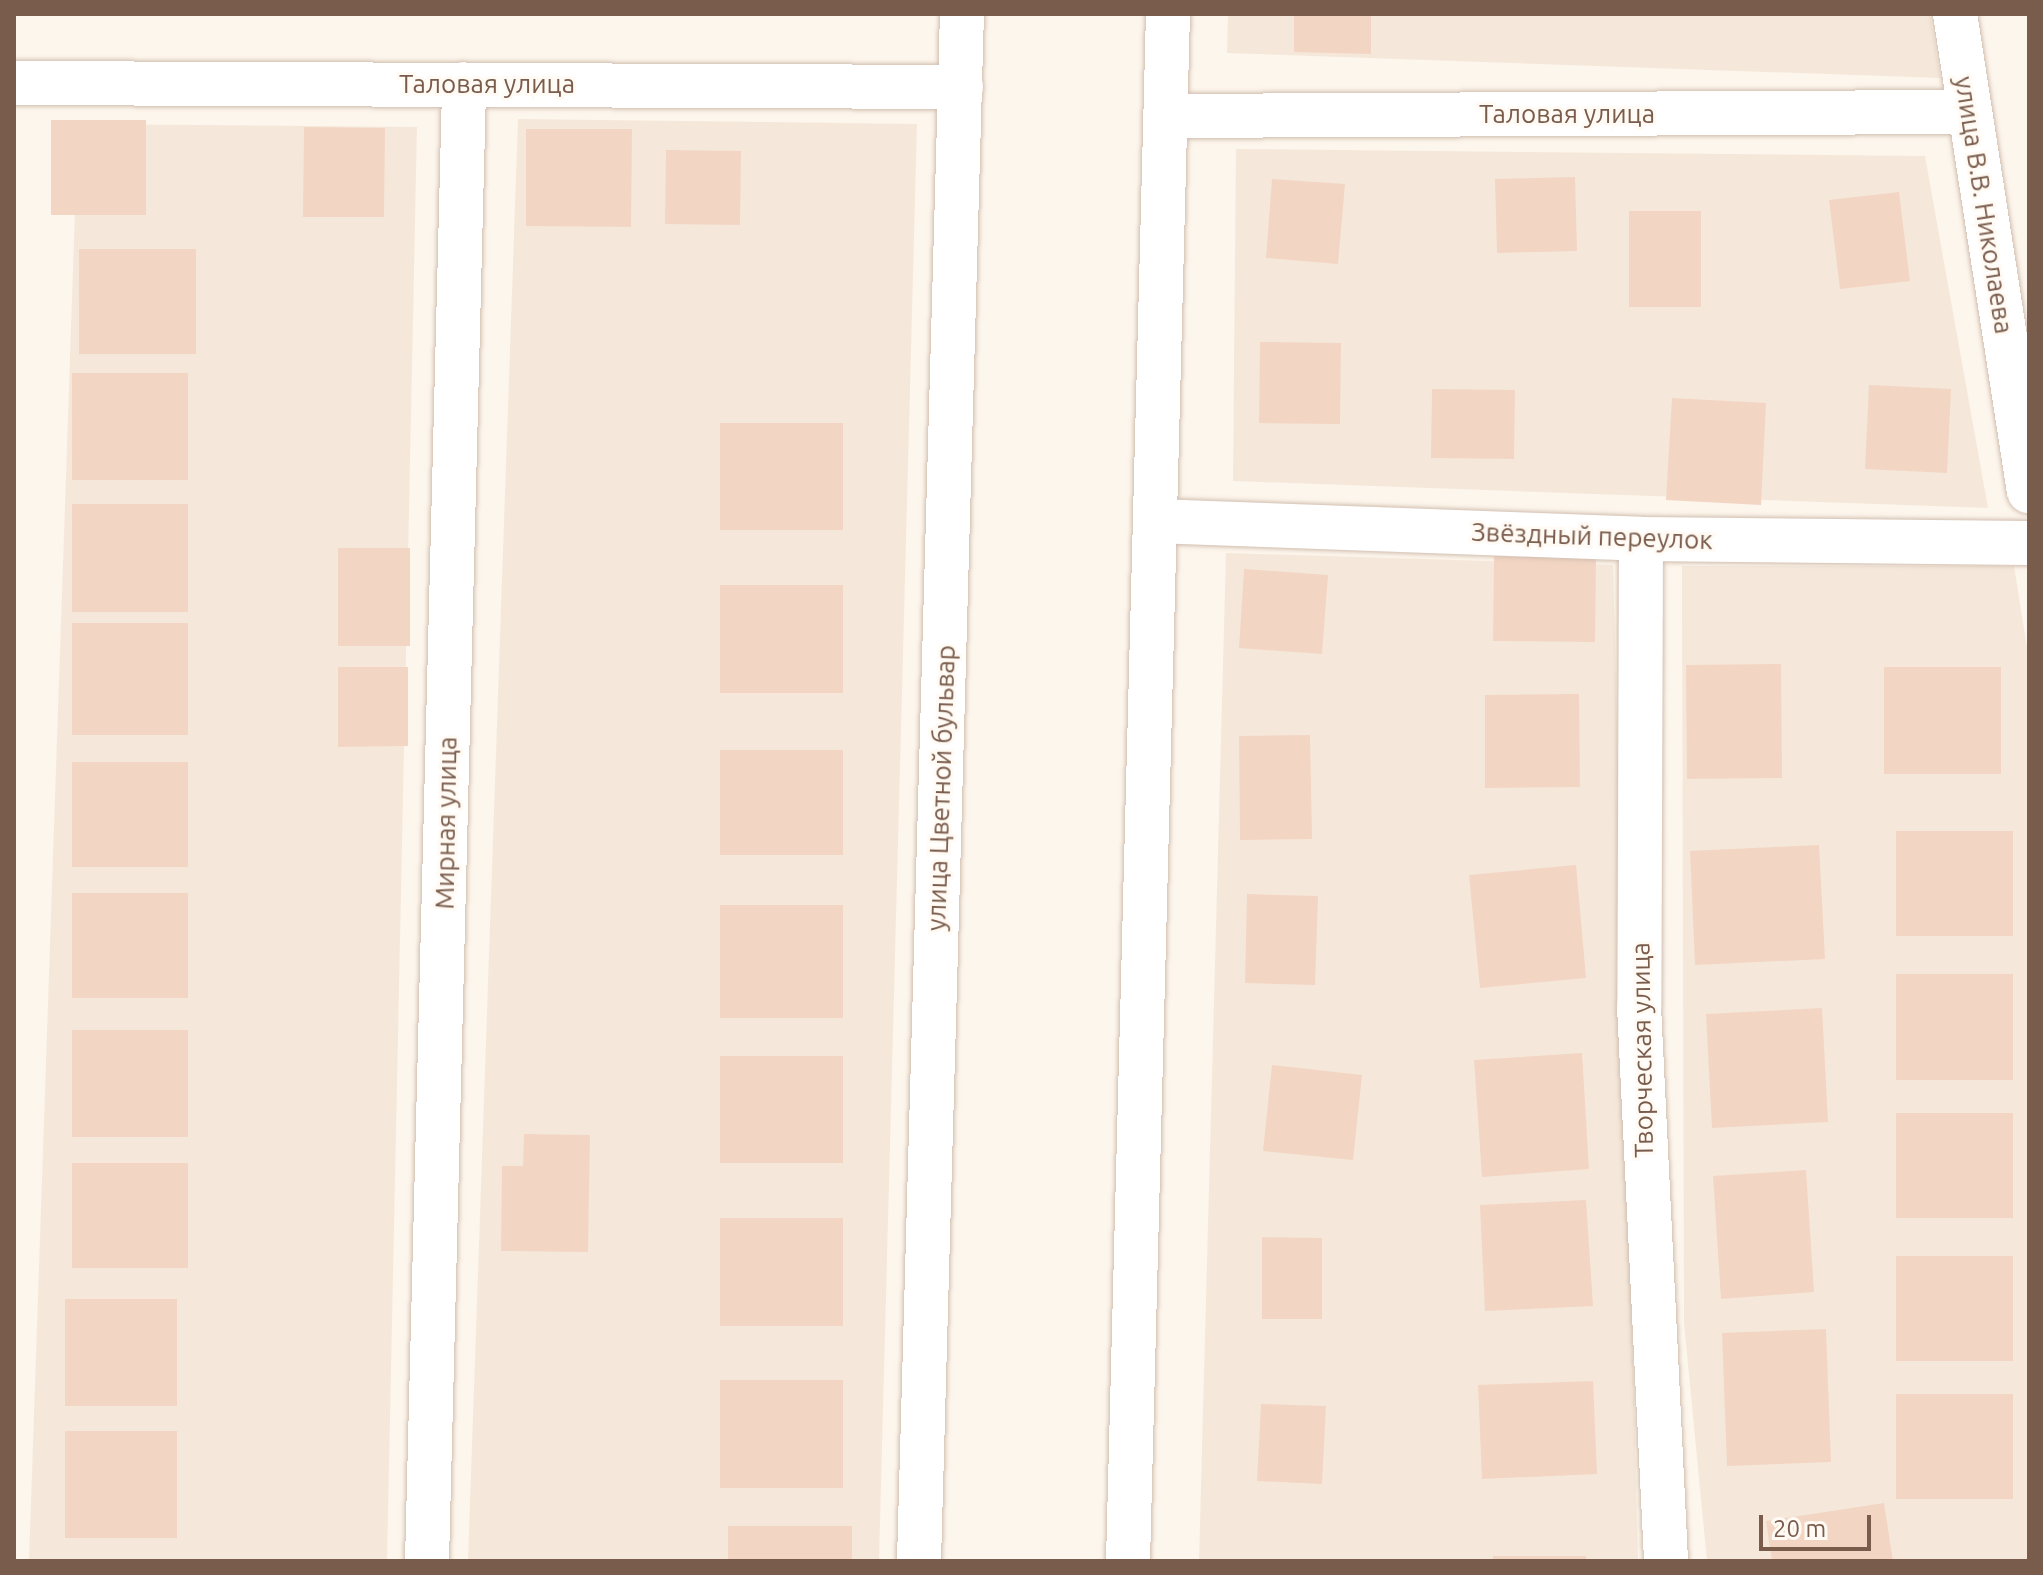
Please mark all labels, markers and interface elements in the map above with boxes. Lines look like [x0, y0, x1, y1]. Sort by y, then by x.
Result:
street label: Таловая улица [399, 68, 575, 100]
street label: улица В.В. Николаева [1948, 74, 2020, 336]
street label: Таловая улица [1479, 98, 1655, 130]
street label: Звёздный переулок [1471, 516, 1713, 556]
street label: улица Цветной бульвар [920, 644, 962, 932]
street label: Мирная улица [429, 736, 463, 910]
street label: Творческая улица [1625, 942, 1659, 1158]
scale bar [1763, 1499, 1875, 1549]
text: 20 m [1773, 1515, 1826, 1542]

